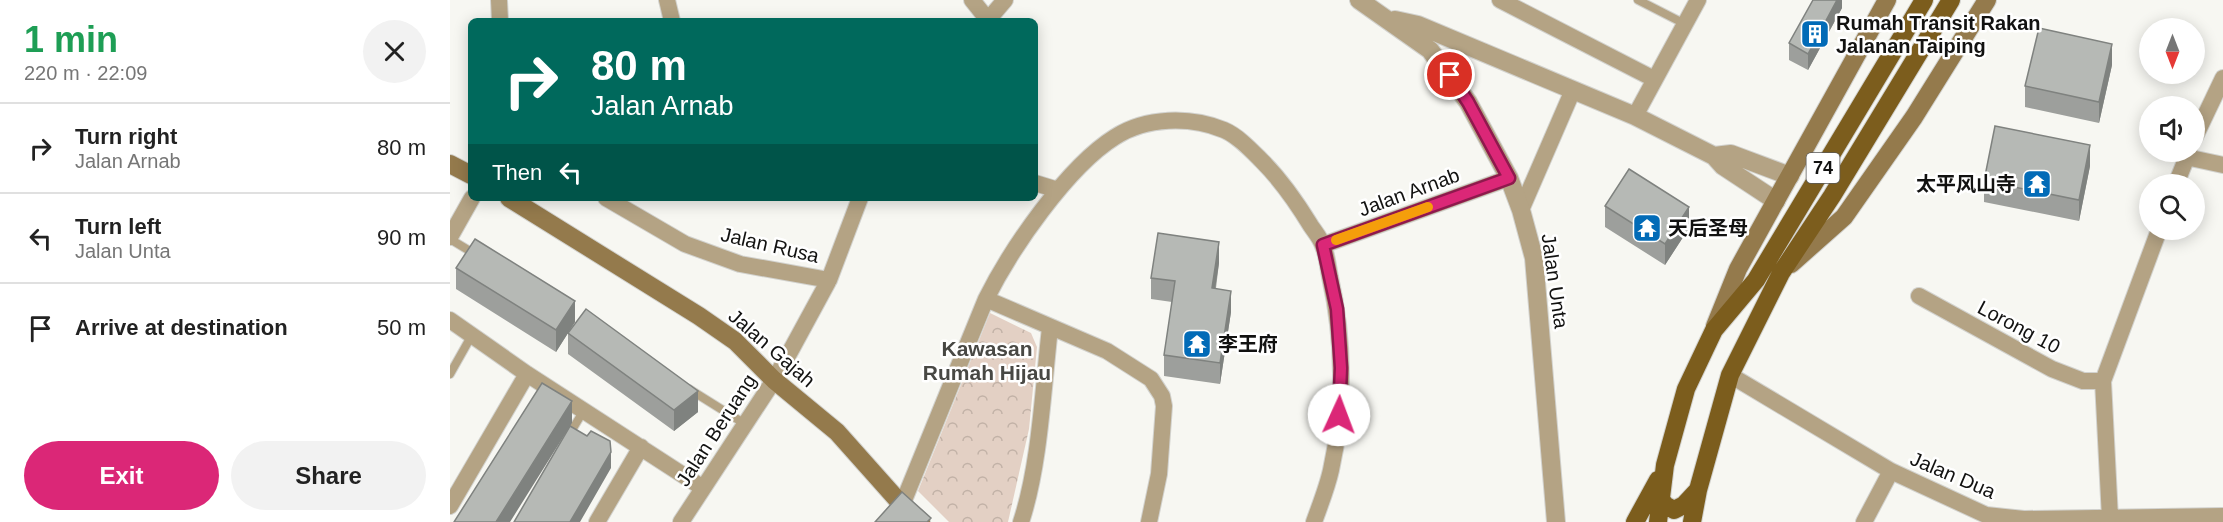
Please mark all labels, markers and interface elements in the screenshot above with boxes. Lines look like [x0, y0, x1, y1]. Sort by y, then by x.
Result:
place label: Rumah Transit Rakan Jalanan Taiping [1836, 12, 2041, 57]
building icon: Rumah Transit Rakan Jalanan Taiping [1799, 18, 1831, 50]
north arrow [2139, 18, 2205, 84]
map controls [2139, 18, 2205, 240]
text: 1 min [24, 19, 118, 60]
button: close [363, 20, 426, 83]
icon: right [492, 42, 570, 120]
text: 80 m [591, 42, 687, 89]
pin [1424, 49, 1475, 100]
icon: arrive [1433, 58, 1466, 91]
text: 220 m · 22:09 [24, 62, 147, 84]
text: Jalan Arnab [591, 91, 734, 121]
button: sound [2139, 96, 2205, 162]
text: Turn right [75, 124, 177, 149]
icon: right [24, 132, 57, 165]
text: 80 m [377, 135, 426, 160]
text: Jalan Arnab [75, 150, 181, 172]
road number: 74 [1806, 153, 1840, 183]
icon: left [554, 156, 587, 189]
text: Then [492, 160, 542, 185]
street label: Jalan Arnab [1356, 164, 1462, 220]
temple icon: 太平风山寺 [2021, 168, 2053, 200]
place label: 太平风山寺 [1916, 173, 2016, 195]
button: search [2139, 174, 2205, 240]
temple icon: 天后圣母 [1631, 212, 1663, 244]
text: Turn left [75, 214, 161, 239]
place label: 天后圣母 [1668, 217, 1748, 239]
icon: left [24, 222, 57, 255]
street label: Jalan Rusa [719, 223, 822, 267]
text: 90 m [377, 225, 426, 250]
street label: Jalan Unta [1537, 232, 1573, 331]
text: Jalan Unta [75, 240, 171, 262]
street label: Lorong 10 [1974, 296, 2064, 358]
street label: Jalan Gajah [725, 305, 819, 391]
icon: arrive [24, 312, 57, 345]
text: Arrive at destination [75, 315, 288, 340]
text: 50 m [377, 315, 426, 340]
temple icon: 李王府 [1181, 328, 1213, 360]
place label: 李王府 [1218, 333, 1278, 355]
district label: Kawasan Rumah Hijau [923, 337, 1051, 384]
street label: Jalan Beruang [672, 370, 760, 490]
position arrow [1307, 383, 1371, 447]
button: Exit [24, 441, 219, 510]
button: Share [231, 441, 426, 510]
street label: Jalan Dua [1907, 447, 2000, 503]

